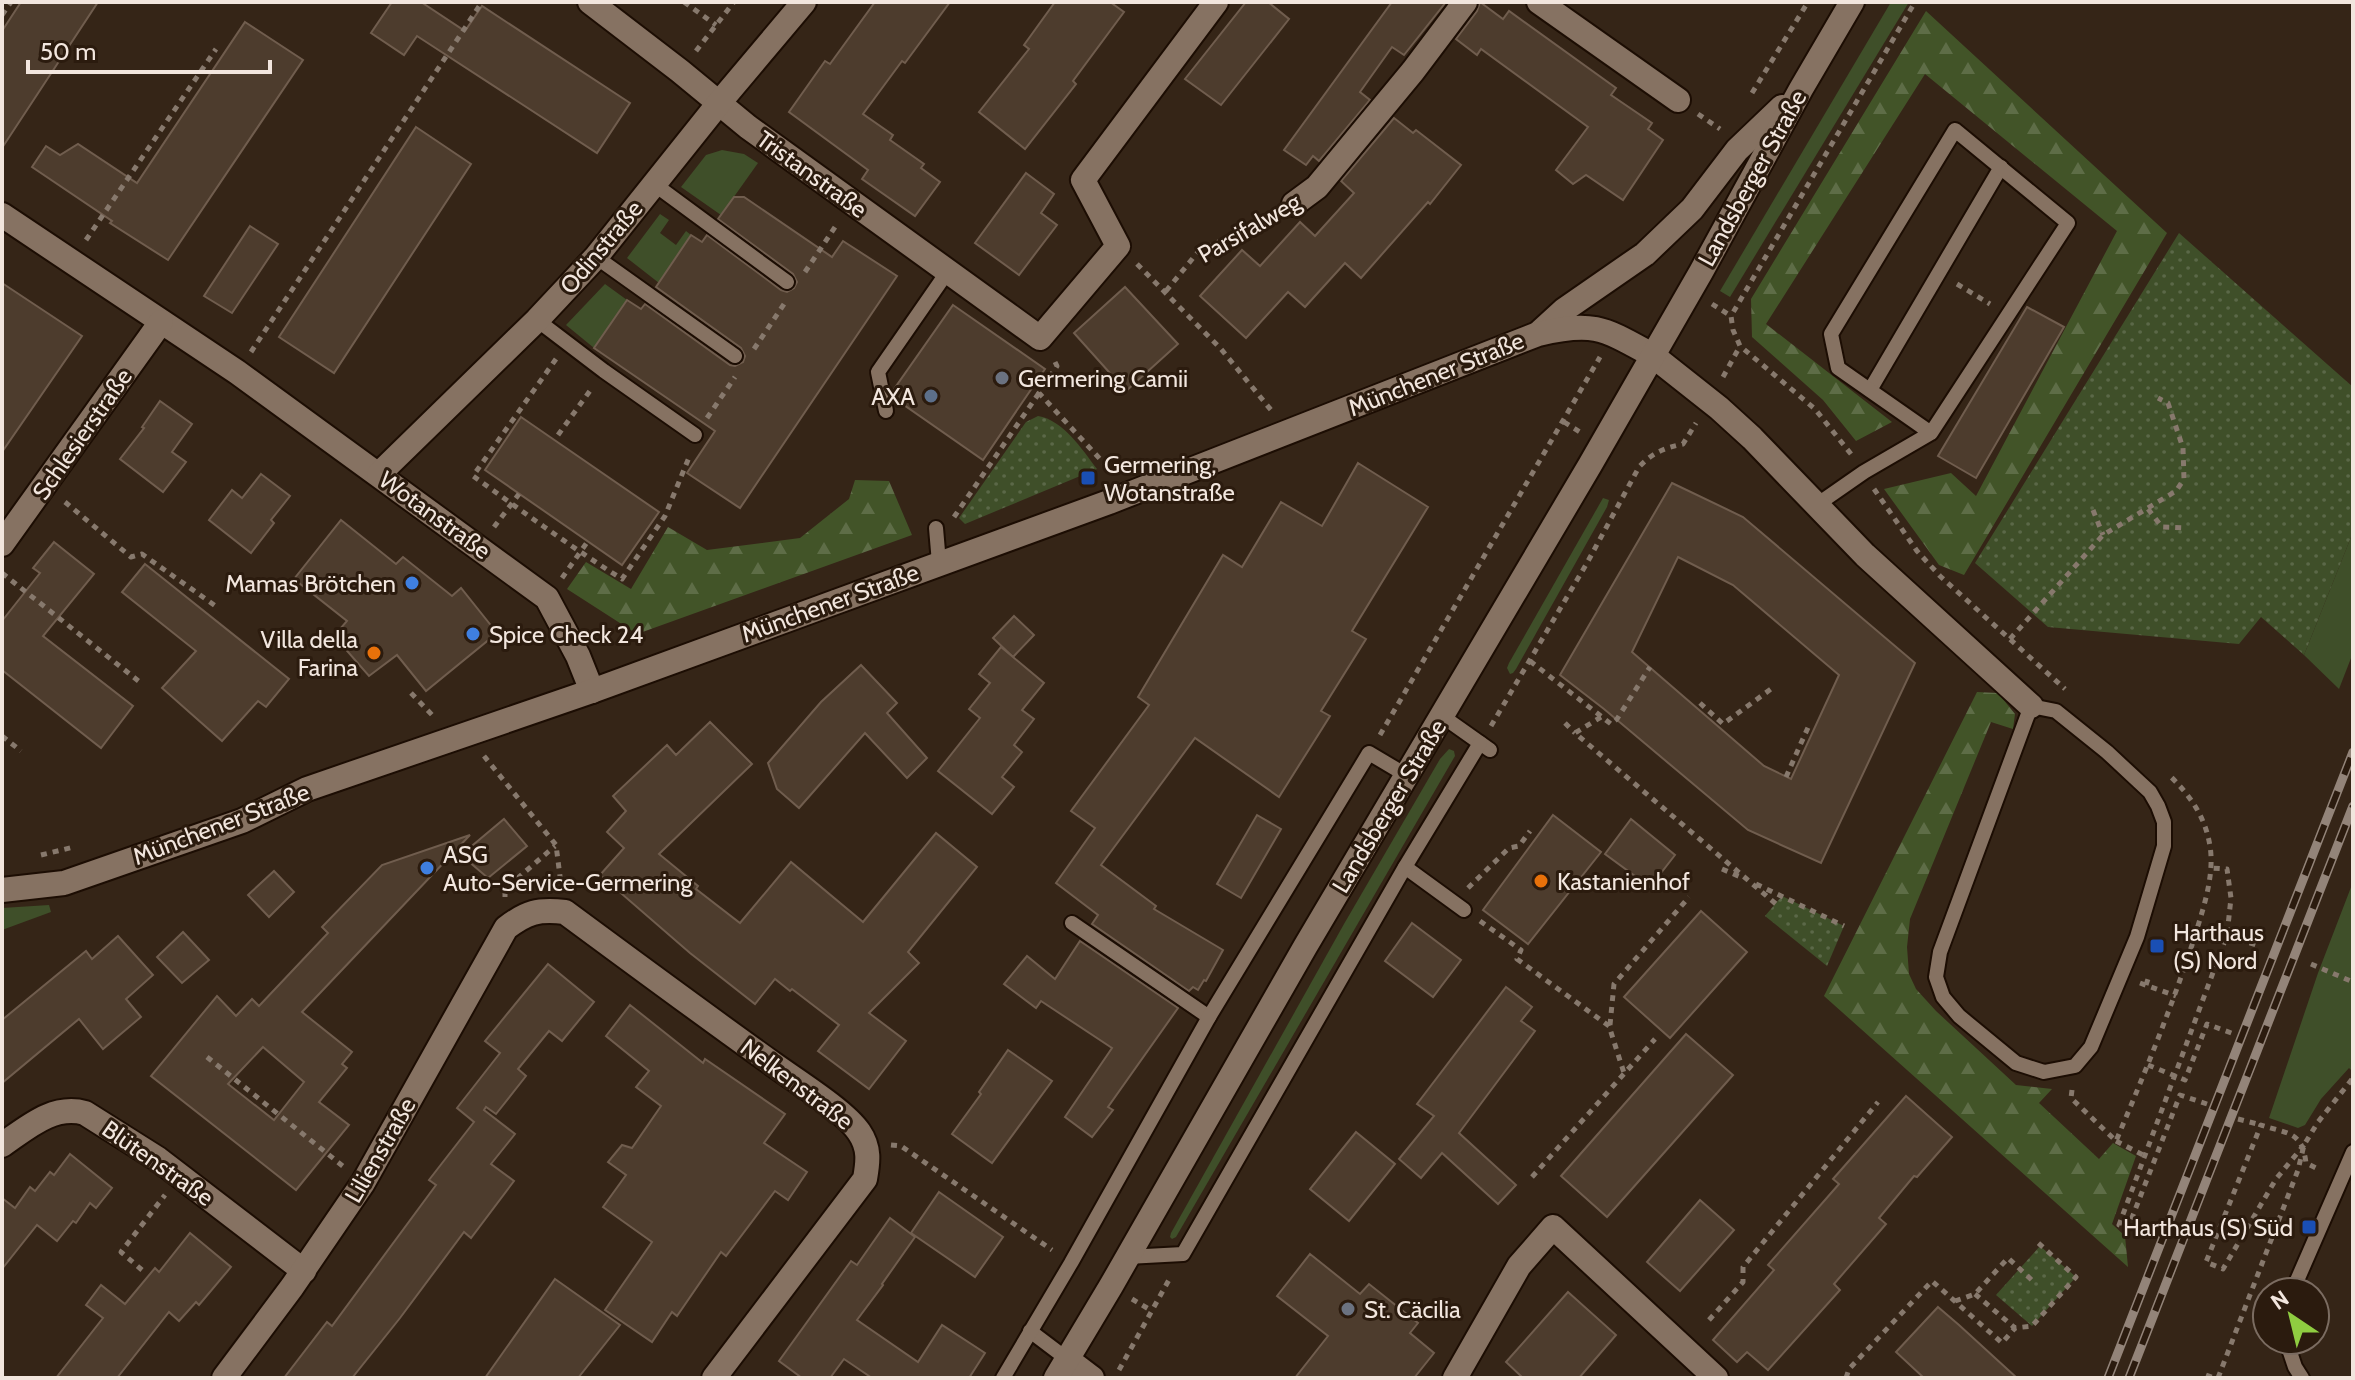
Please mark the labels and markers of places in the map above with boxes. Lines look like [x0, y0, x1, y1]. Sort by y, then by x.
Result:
place label: Germering Camii [1018, 364, 1188, 393]
marker: Germering Camii [993, 369, 1011, 387]
place label: AXA [871, 382, 915, 411]
marker: AXA [922, 387, 940, 405]
place label: Germering, Wotanstraße [1104, 450, 1235, 507]
marker: Germering, Wotanstraße [1079, 469, 1097, 487]
place label: Mamas Brötchen [225, 569, 396, 598]
marker: Mamas Brötchen [403, 574, 421, 592]
place label: Spice Check 24 [489, 620, 643, 649]
place label: Villa della Farina [261, 625, 358, 682]
marker: Spice Check 24 [464, 625, 482, 643]
marker: Villa della Farina [365, 644, 383, 662]
place label: ASG Auto-Service-Germering [443, 840, 693, 897]
marker: ASG Auto-Service-Germering [418, 859, 436, 877]
place label: Kastanienhof [1557, 867, 1690, 896]
marker: Kastanienhof [1532, 872, 1550, 890]
place label: Harthaus (S) Nord [2173, 918, 2264, 975]
marker: Harthaus (S) Nord [2148, 937, 2166, 955]
place label: Harthaus (S) Süd [2123, 1213, 2293, 1242]
marker: Harthaus (S) Süd [2300, 1218, 2318, 1236]
place label: St. Cäcilia [1364, 1295, 1461, 1324]
marker: St. Cäcilia [1339, 1300, 1357, 1318]

